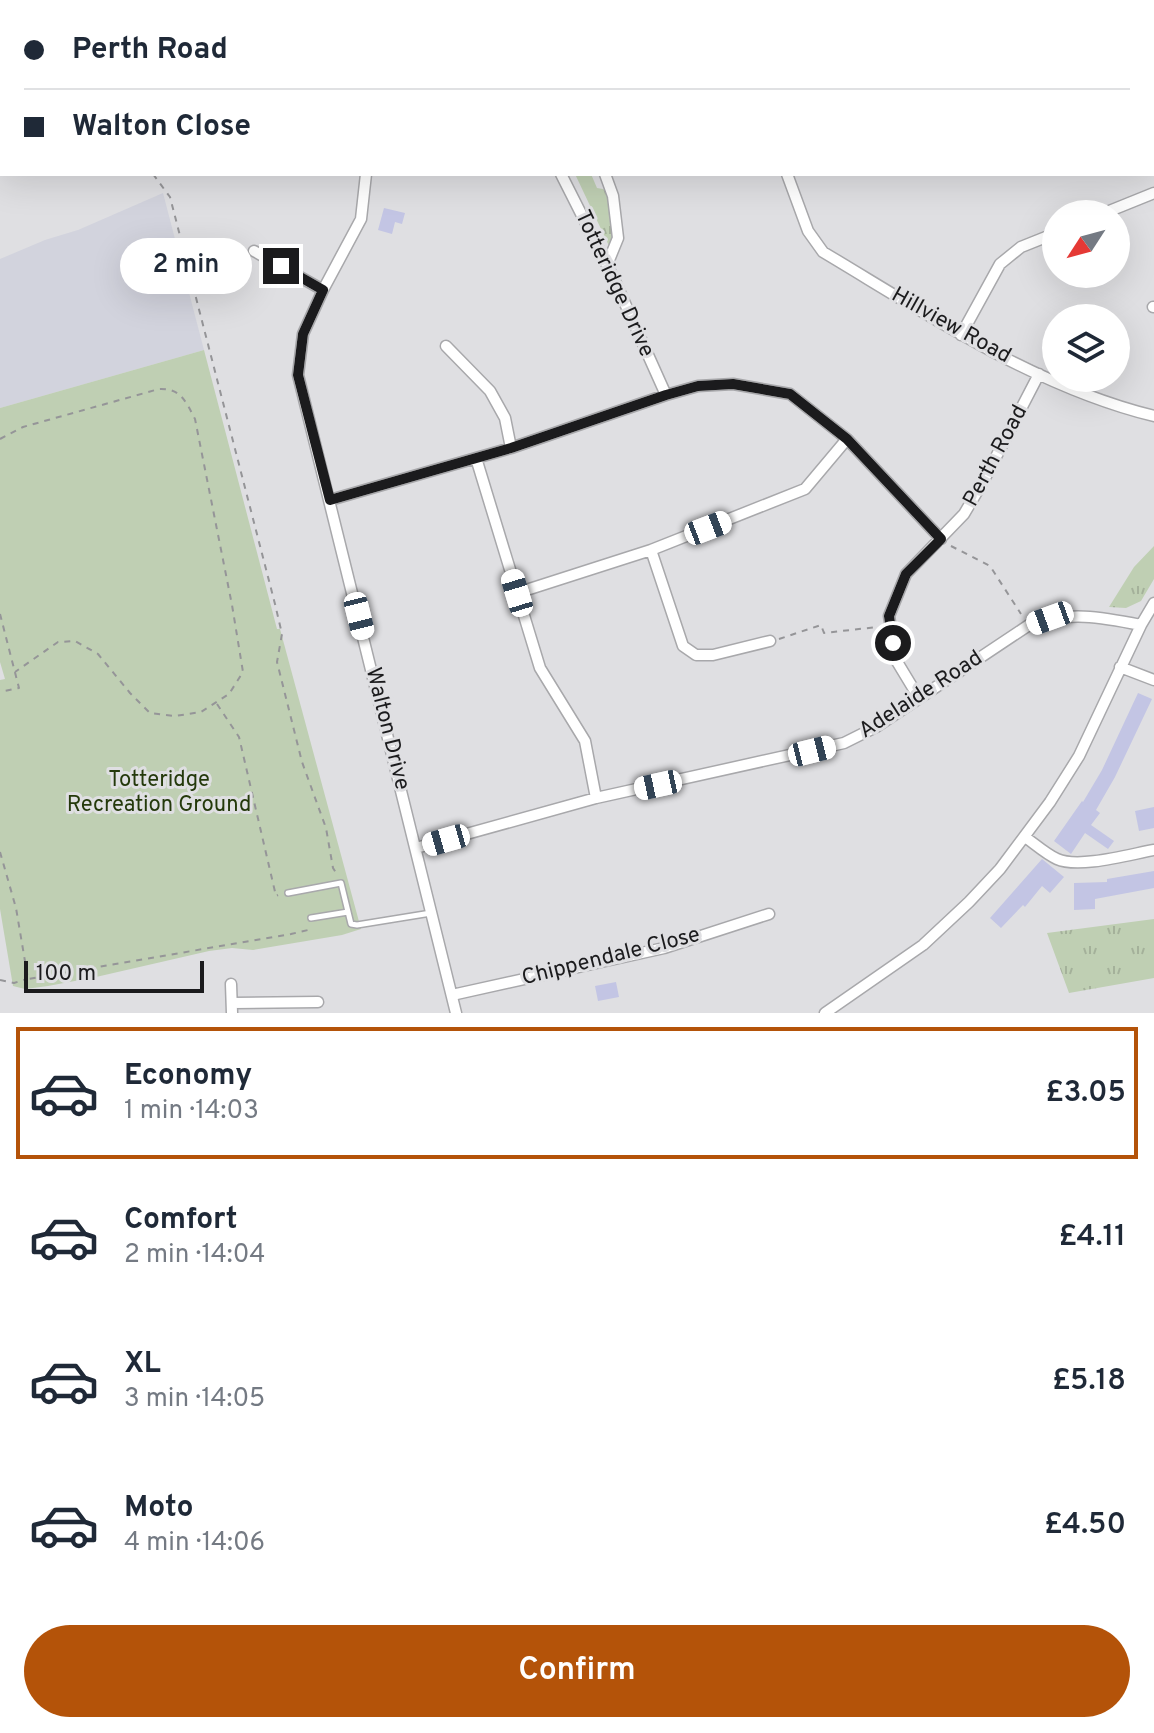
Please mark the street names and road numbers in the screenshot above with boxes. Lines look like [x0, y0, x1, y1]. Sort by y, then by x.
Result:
street label: Totteridge Drive [568, 206, 660, 362]
street label: Hillview Road [886, 282, 1016, 370]
street label: Perth Road [958, 401, 1034, 511]
street label: Adelaide Road [854, 645, 988, 745]
street label: Walton Drive [359, 665, 415, 793]
street label: Chippendale Close [519, 922, 703, 992]

